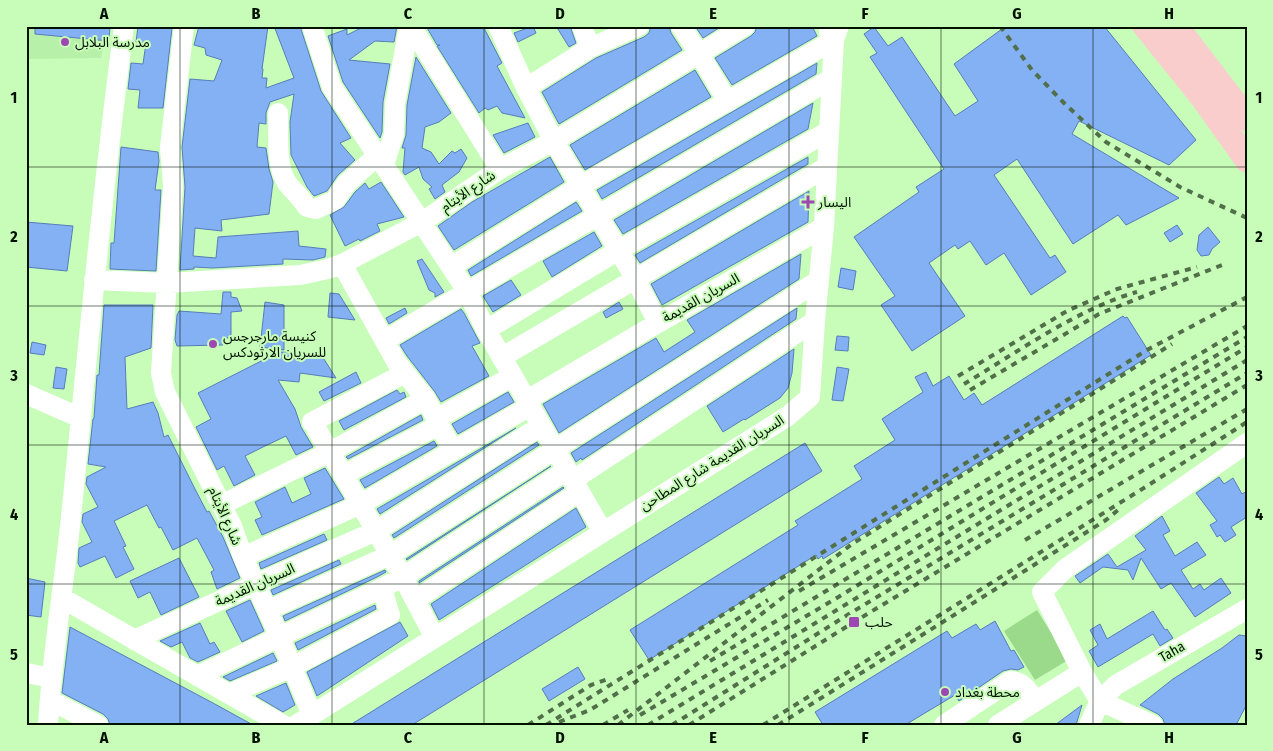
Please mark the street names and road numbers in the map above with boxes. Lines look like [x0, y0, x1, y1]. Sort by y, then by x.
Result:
street label: شارع الأيتام [437, 167, 500, 217]
street label: السريان القديمة [659, 270, 743, 326]
street label: السريان القديمة شارع المطاحن [637, 412, 788, 516]
street label: شارع الأيتام [203, 484, 245, 549]
street label: السريان القديمة [212, 560, 298, 610]
street label: Taha [1156, 638, 1188, 666]

